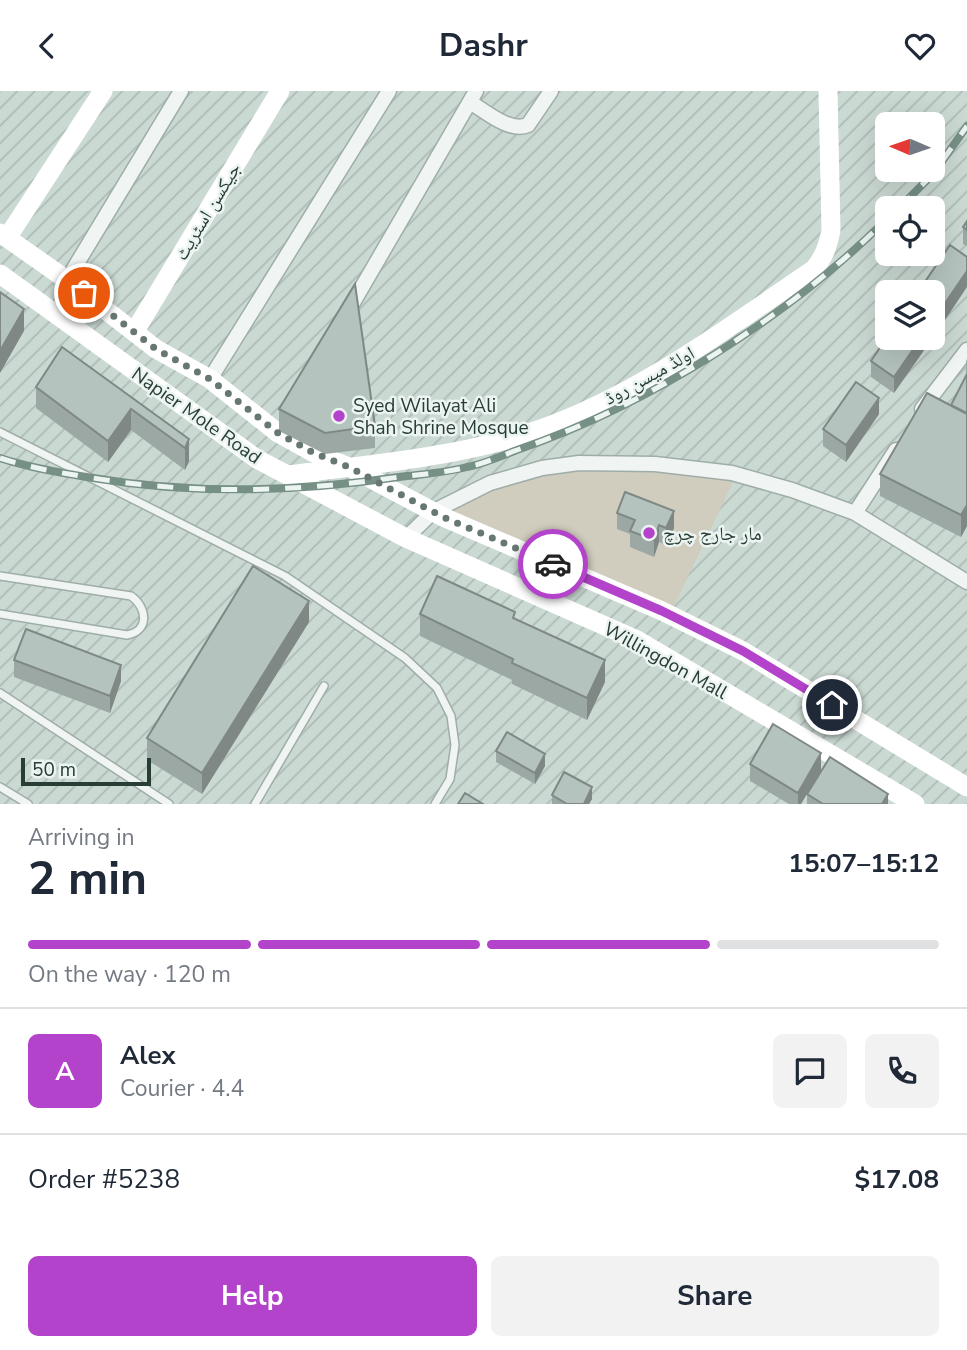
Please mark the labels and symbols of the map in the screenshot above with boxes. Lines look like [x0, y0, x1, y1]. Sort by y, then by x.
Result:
north arrow [875, 112, 945, 182]
street label: جیکسن اسٹریٹ [168, 158, 247, 265]
pin [54, 263, 114, 323]
street label: اولڈ میسن روڈ [600, 340, 699, 411]
street label: Napier Mole Road [126, 361, 267, 470]
place label: Syed Wilayat Ali Shah Shrine Mosque [353, 393, 529, 441]
marker: Syed Wilayat Ali Shah Shrine Mosque [331, 408, 347, 424]
place label: مار جارج چرچ [663, 521, 762, 547]
marker: مار جارج چرچ [641, 525, 657, 541]
courier [518, 529, 588, 599]
street label: Willingdon Mall [599, 616, 732, 706]
pin [802, 675, 862, 735]
scale bar [21, 755, 150, 787]

